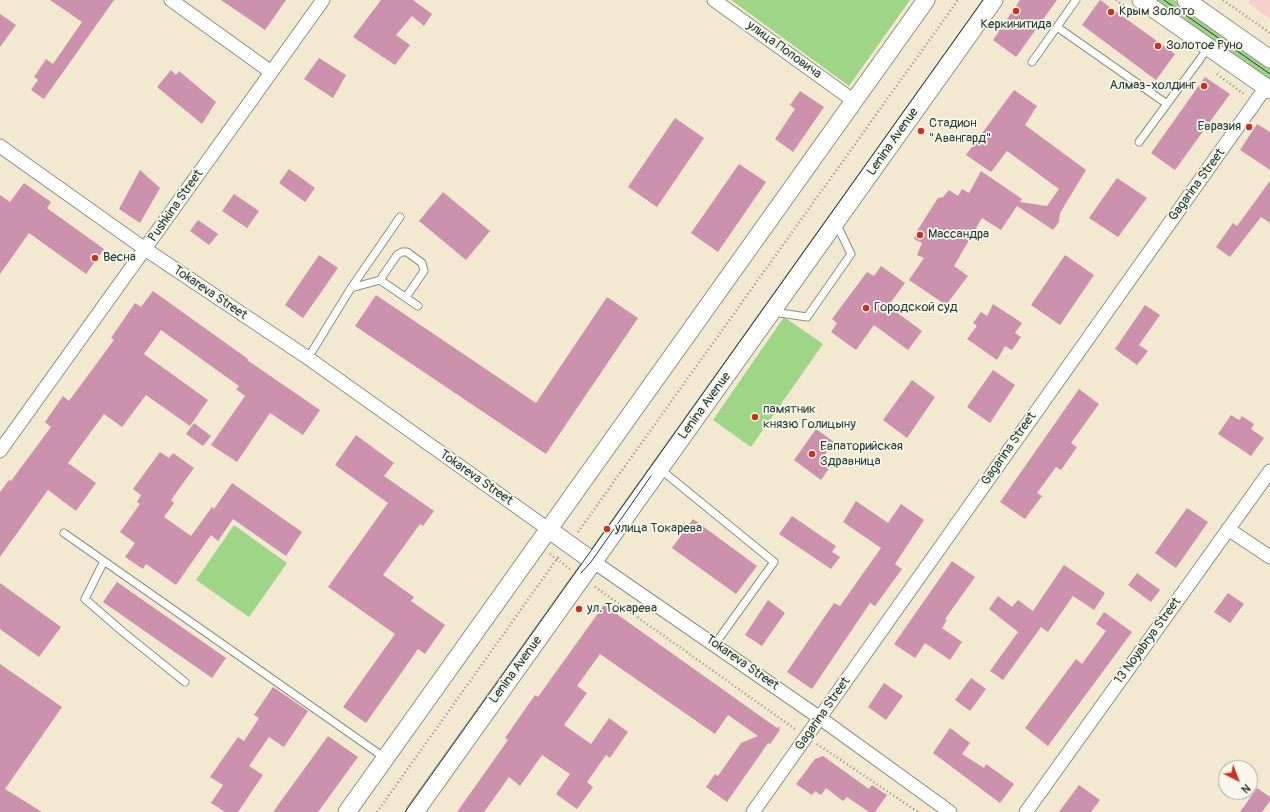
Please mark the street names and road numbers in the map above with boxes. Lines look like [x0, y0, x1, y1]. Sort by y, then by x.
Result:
street label: улица Поповича [744, 18, 824, 82]
street label: Lenina Avenue [864, 105, 922, 179]
street label: Gagarina Street [1166, 146, 1228, 224]
street label: Pushkina Street [145, 167, 207, 245]
street label: Tokareva Street [170, 263, 250, 323]
street label: Lenina Avenue [675, 369, 735, 443]
street label: Gagarina Street [978, 409, 1040, 489]
street label: Tokareva Street [436, 447, 516, 509]
street label: 13 Noyabrya Street [1111, 595, 1185, 687]
street label: Tokareva Street [702, 632, 782, 694]
street label: Lenina Avenue [486, 633, 546, 707]
street label: Gagarina Street [792, 674, 854, 754]

